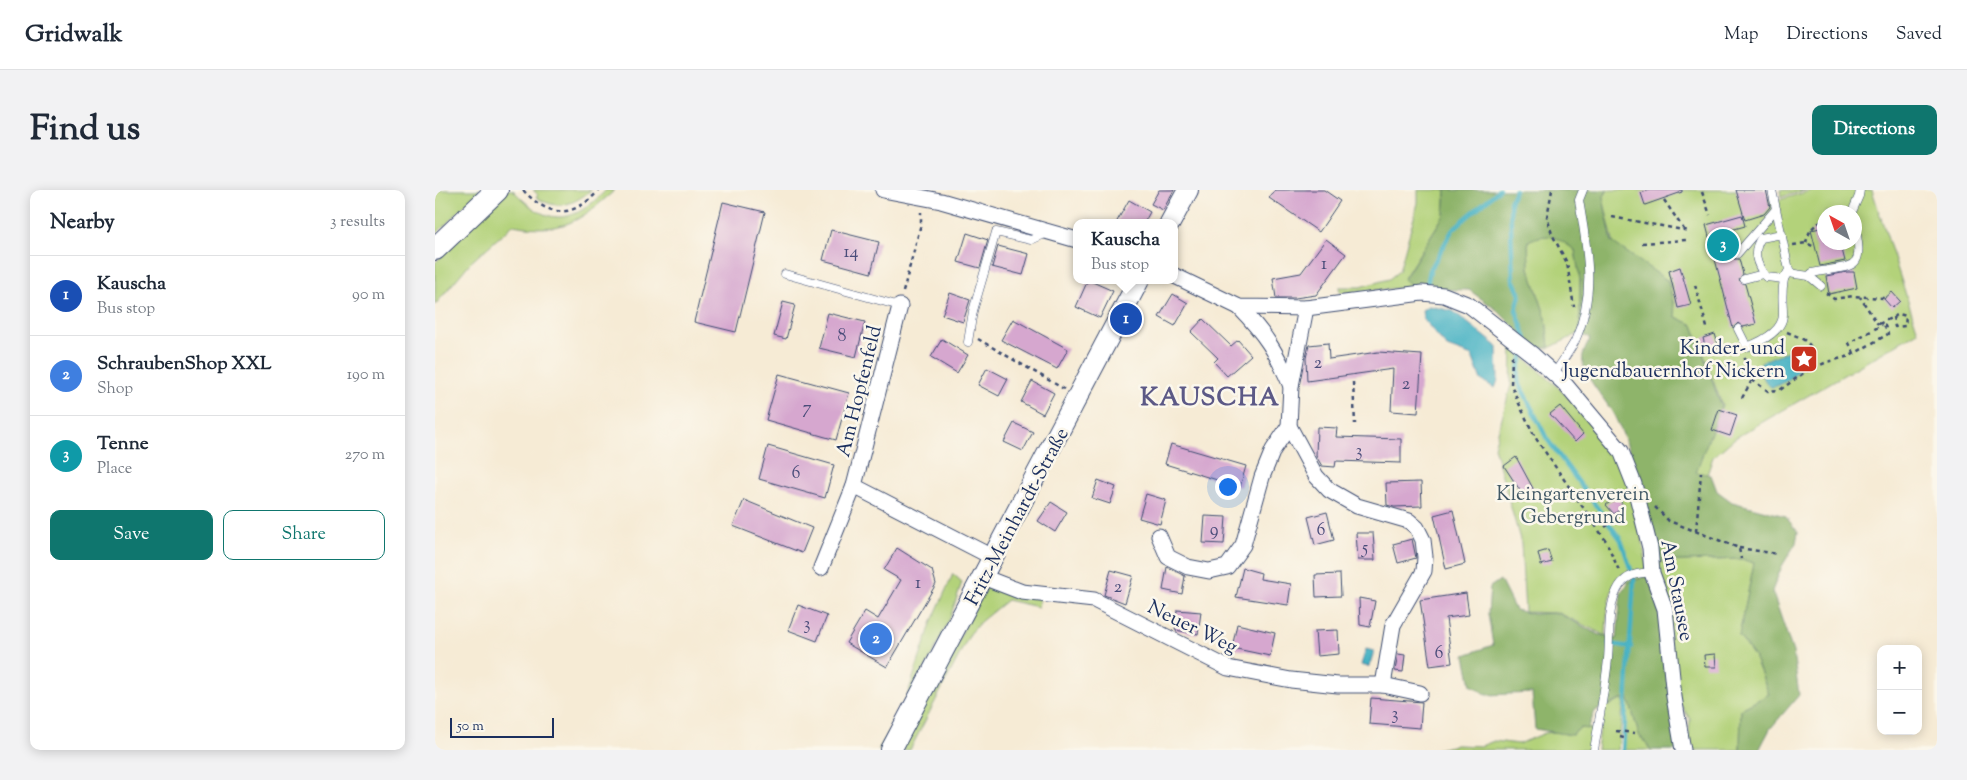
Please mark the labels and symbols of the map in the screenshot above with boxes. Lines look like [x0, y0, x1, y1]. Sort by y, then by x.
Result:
north arrow [1817, 205, 1862, 250]
pin: 3 [1707, 226, 1739, 264]
house number: 14 [843, 240, 859, 266]
house number: 1 [1321, 252, 1327, 278]
pin: 1 [1110, 300, 1142, 338]
street label: Am Hopfenfeld [830, 323, 891, 460]
house number: 8 [838, 324, 847, 350]
place label: Kinder- und Jugendbauernhof Nickern [1561, 335, 1785, 387]
place icon: Kinder- und Jugendbauernhof Nickern [1789, 344, 1819, 374]
house number: 2 [1314, 351, 1323, 377]
house number: 2 [1402, 372, 1411, 398]
district label: KAUSCHA [1140, 381, 1280, 417]
house number: 7 [802, 396, 812, 422]
street label: Fritz-Meinhardt-Straße [959, 423, 1077, 611]
house number: 3 [1355, 439, 1363, 465]
house number: 6 [792, 461, 801, 487]
your location [1215, 474, 1241, 500]
park label: Kleingartenverein Gebergrund [1496, 481, 1650, 533]
house number: 9 [1210, 518, 1219, 544]
house number: 6 [1317, 518, 1326, 544]
house number: 5 [1361, 536, 1368, 562]
street label: Am Stausee [1652, 537, 1700, 644]
house number: 1 [915, 571, 921, 597]
house number: 2 [1114, 575, 1123, 601]
street label: Neuer Weg [1142, 594, 1242, 663]
house number: 3 [803, 612, 811, 638]
pin: 2 [860, 620, 892, 658]
house number: 6 [1435, 641, 1444, 667]
house number: 3 [1391, 702, 1399, 728]
scale bar [450, 715, 554, 738]

